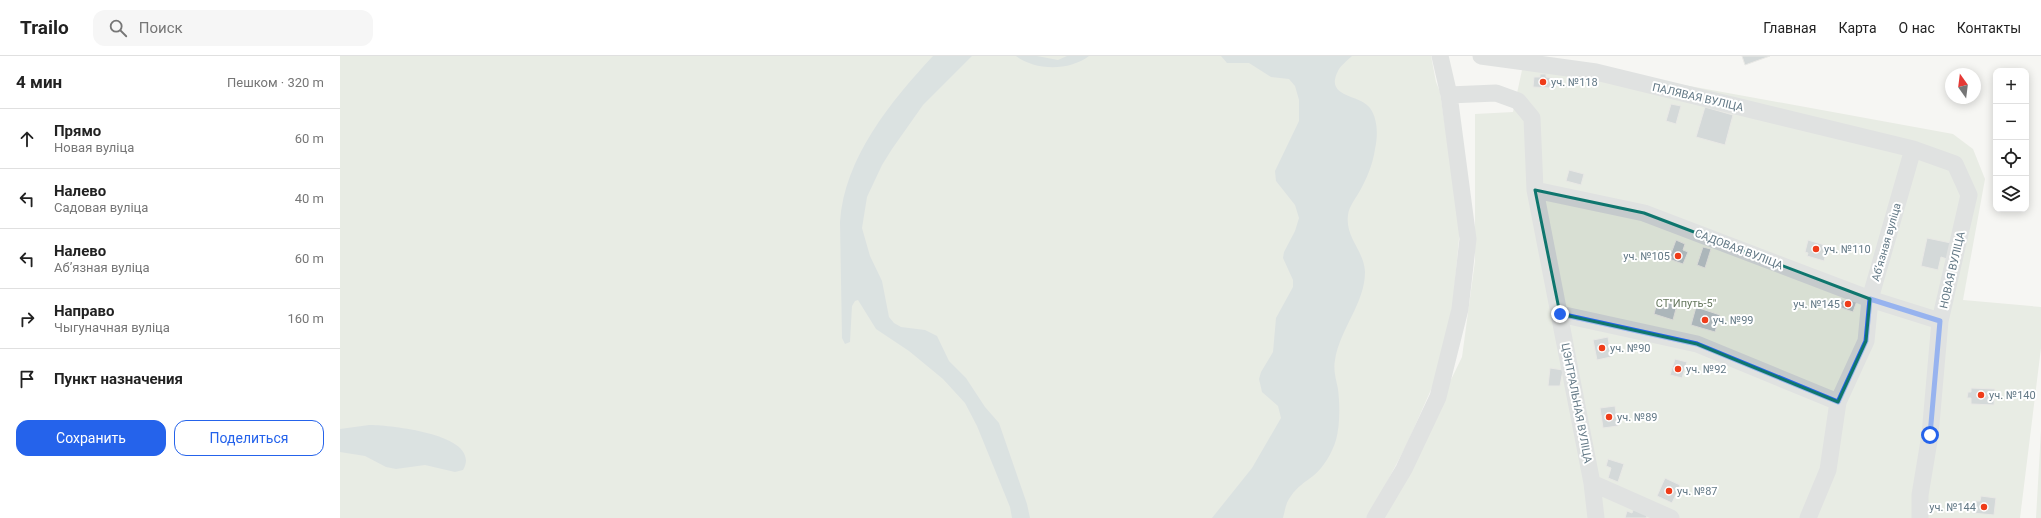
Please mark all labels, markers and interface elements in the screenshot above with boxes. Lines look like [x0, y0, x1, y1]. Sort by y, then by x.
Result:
search box [93, 10, 373, 46]
text: Trailo [20, 16, 69, 39]
icon: search [107, 17, 129, 39]
text: Поиск [139, 19, 183, 37]
text: Главная [1763, 20, 1816, 36]
text: Карта [1838, 20, 1877, 36]
text: О нас [1899, 20, 1935, 36]
text: Контакты [1957, 20, 2021, 36]
north arrow [1945, 68, 1981, 104]
map controls [1993, 68, 2029, 212]
button: + [1993, 68, 2029, 104]
text: 4 мин [16, 72, 62, 92]
text: Пешком · 320 m [227, 75, 324, 90]
place label: уч. №118 [1551, 76, 1598, 89]
marker: уч. №118 [1538, 77, 1548, 87]
street label: ПАЛЯВАЯ ВУЛІЦА [1651, 81, 1746, 114]
button: − [1993, 104, 2029, 140]
text: Прямо [54, 122, 101, 140]
icon: ahead [16, 128, 38, 150]
text: 60 m [295, 131, 324, 146]
text: Новая вуліца [54, 140, 134, 155]
button: locate [1993, 140, 2029, 176]
button: layers [1993, 176, 2029, 212]
text: Налево [54, 182, 106, 200]
icon: left [16, 188, 38, 210]
text: 40 m [295, 191, 324, 206]
text: Садовая вуліца [54, 200, 148, 215]
street label: Абʼязная вуліца [1869, 201, 1904, 283]
street label: САДОВАЯ ВУЛІЦА [1693, 227, 1786, 273]
street label: НОВАЯ ВУЛІЦА [1937, 230, 1968, 310]
text: Налево [54, 242, 106, 260]
place label: уч. №110 [1824, 243, 1871, 256]
marker: уч. №110 [1811, 244, 1821, 254]
icon: left [16, 248, 38, 270]
place label: уч. №105 [1623, 250, 1670, 263]
text: 60 m [295, 251, 324, 266]
marker: уч. №105 [1673, 251, 1683, 261]
text: Абʼязная вуліца [54, 260, 150, 275]
park label: СТ"Ипуть-5" [1656, 297, 1716, 310]
place label: уч. №145 [1793, 298, 1840, 311]
marker: уч. №145 [1843, 299, 1853, 309]
text: Направо [54, 302, 115, 320]
route end [1551, 305, 1569, 323]
icon: right [16, 308, 38, 330]
text: 160 m [287, 311, 324, 326]
place label: уч. №99 [1713, 314, 1754, 327]
marker: уч. №99 [1700, 315, 1710, 325]
text: Чыгуначная вуліца [54, 320, 170, 335]
street label: ЦЭНТРАЛЬНАЯ ВУЛІЦА [1558, 342, 1595, 465]
place label: уч. №90 [1610, 342, 1651, 355]
marker: уч. №90 [1597, 343, 1607, 353]
place label: уч. №92 [1686, 363, 1727, 376]
marker: уч. №92 [1673, 364, 1683, 374]
icon: arrive [16, 368, 38, 390]
text: Пункт назначения [54, 370, 183, 388]
place label: уч. №140 [1989, 389, 2036, 402]
marker: уч. №140 [1976, 390, 1986, 400]
place label: уч. №89 [1617, 411, 1658, 424]
marker: уч. №89 [1604, 412, 1614, 422]
button: Сохранить [16, 420, 166, 456]
button: Поделиться [174, 420, 324, 456]
route start [1921, 426, 1939, 444]
place label: уч. №87 [1677, 485, 1718, 498]
marker: уч. №87 [1664, 486, 1674, 496]
place label: уч. №144 [1929, 501, 1976, 514]
marker: уч. №144 [1979, 502, 1989, 512]

